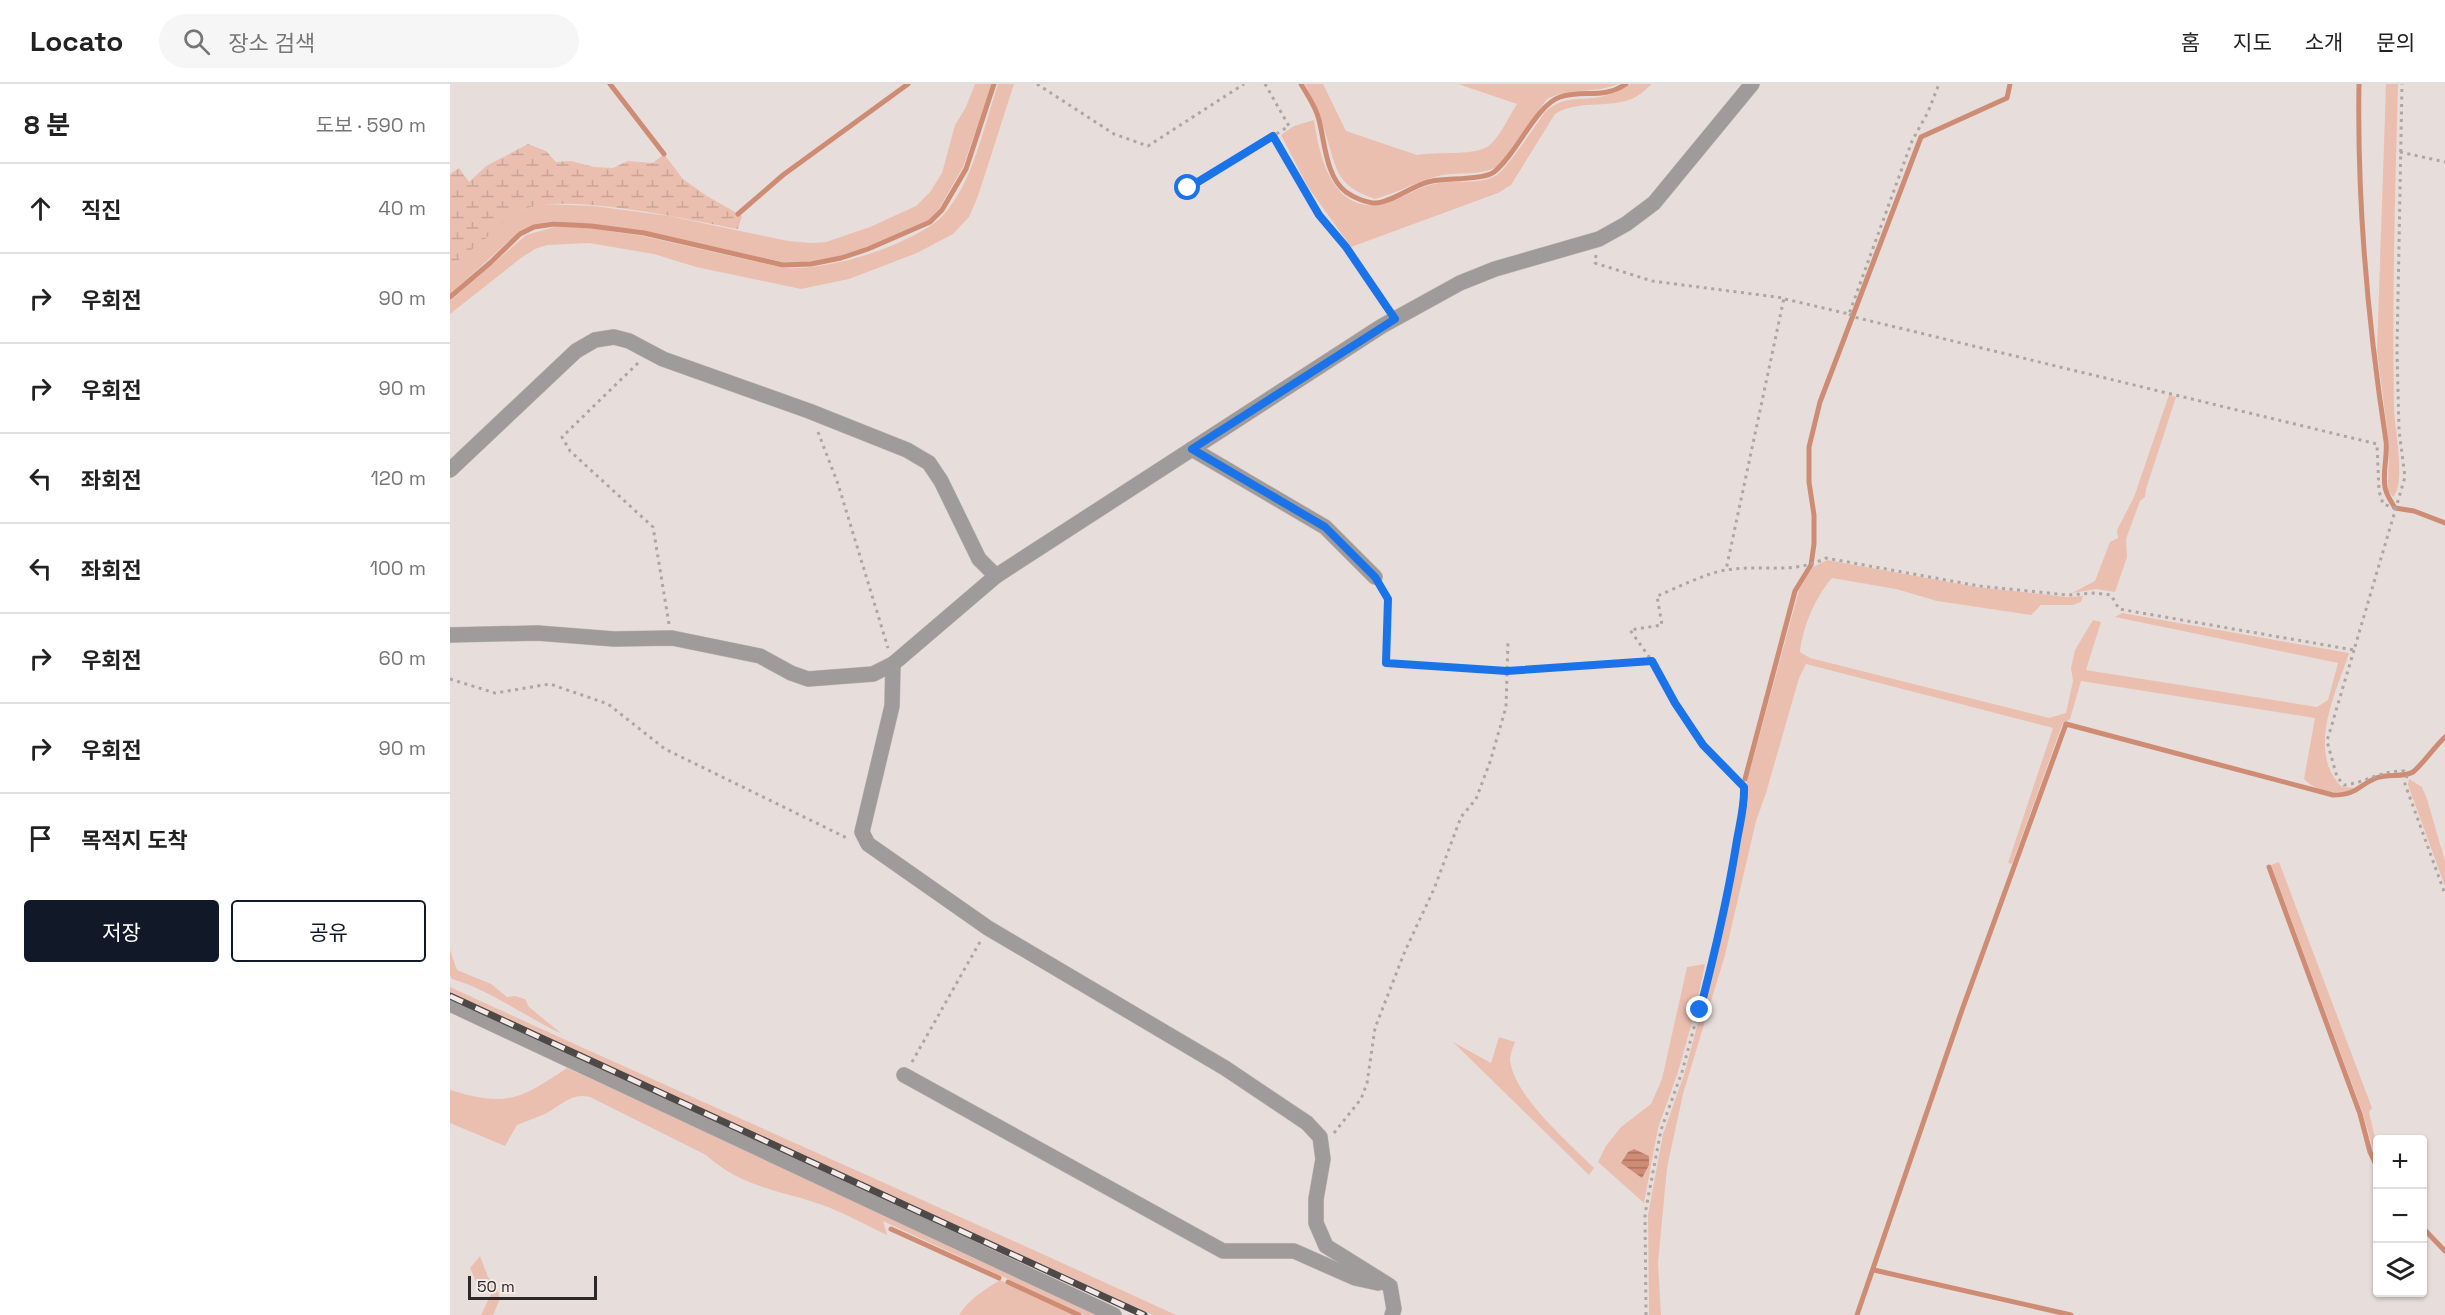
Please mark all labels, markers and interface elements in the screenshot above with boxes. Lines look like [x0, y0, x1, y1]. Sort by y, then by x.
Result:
search box [159, 14, 579, 68]
text: Locato [30, 23, 123, 59]
icon: search [180, 25, 213, 58]
text: 장소 검색 [228, 29, 315, 57]
text: 홈 [2181, 29, 2200, 56]
text: 지도 [2233, 29, 2272, 56]
text: 소개 [2305, 29, 2343, 56]
text: 문의 [2376, 29, 2415, 56]
text: 8 분 [24, 108, 70, 142]
text: 도보 · 590 m [316, 112, 426, 138]
route start [1174, 174, 1200, 200]
icon: ahead [24, 192, 57, 225]
text: 40 m [378, 195, 426, 221]
text: 직진 [81, 196, 121, 224]
icon: right [24, 282, 57, 315]
text: 90 m [379, 285, 426, 311]
text: 우회전 [81, 286, 142, 314]
icon: right [24, 372, 57, 405]
text: 90 m [379, 375, 426, 401]
text: 우회전 [81, 376, 142, 404]
icon: left [24, 462, 57, 495]
text: 120 m [370, 465, 426, 491]
text: 좌회전 [81, 466, 142, 494]
icon: left [24, 552, 57, 585]
text: 100 m [370, 555, 426, 581]
text: 좌회전 [81, 556, 142, 584]
icon: right [24, 642, 57, 675]
text: 60 m [379, 645, 426, 671]
text: 우회전 [81, 646, 142, 674]
icon: right [24, 732, 57, 765]
text: 90 m [379, 735, 426, 761]
text: 우회전 [81, 736, 142, 764]
icon: arrive [24, 822, 57, 855]
text: 목적지 도착 [81, 826, 188, 854]
button: 저장 [24, 900, 219, 962]
button: 공유 [231, 900, 426, 962]
route end [1686, 996, 1712, 1022]
map controls [2373, 1135, 2427, 1297]
button: + [2373, 1135, 2427, 1189]
button: − [2373, 1189, 2427, 1243]
button: layers [2373, 1243, 2427, 1297]
scale bar [468, 1273, 597, 1300]
text: 50 m [477, 1276, 515, 1297]

